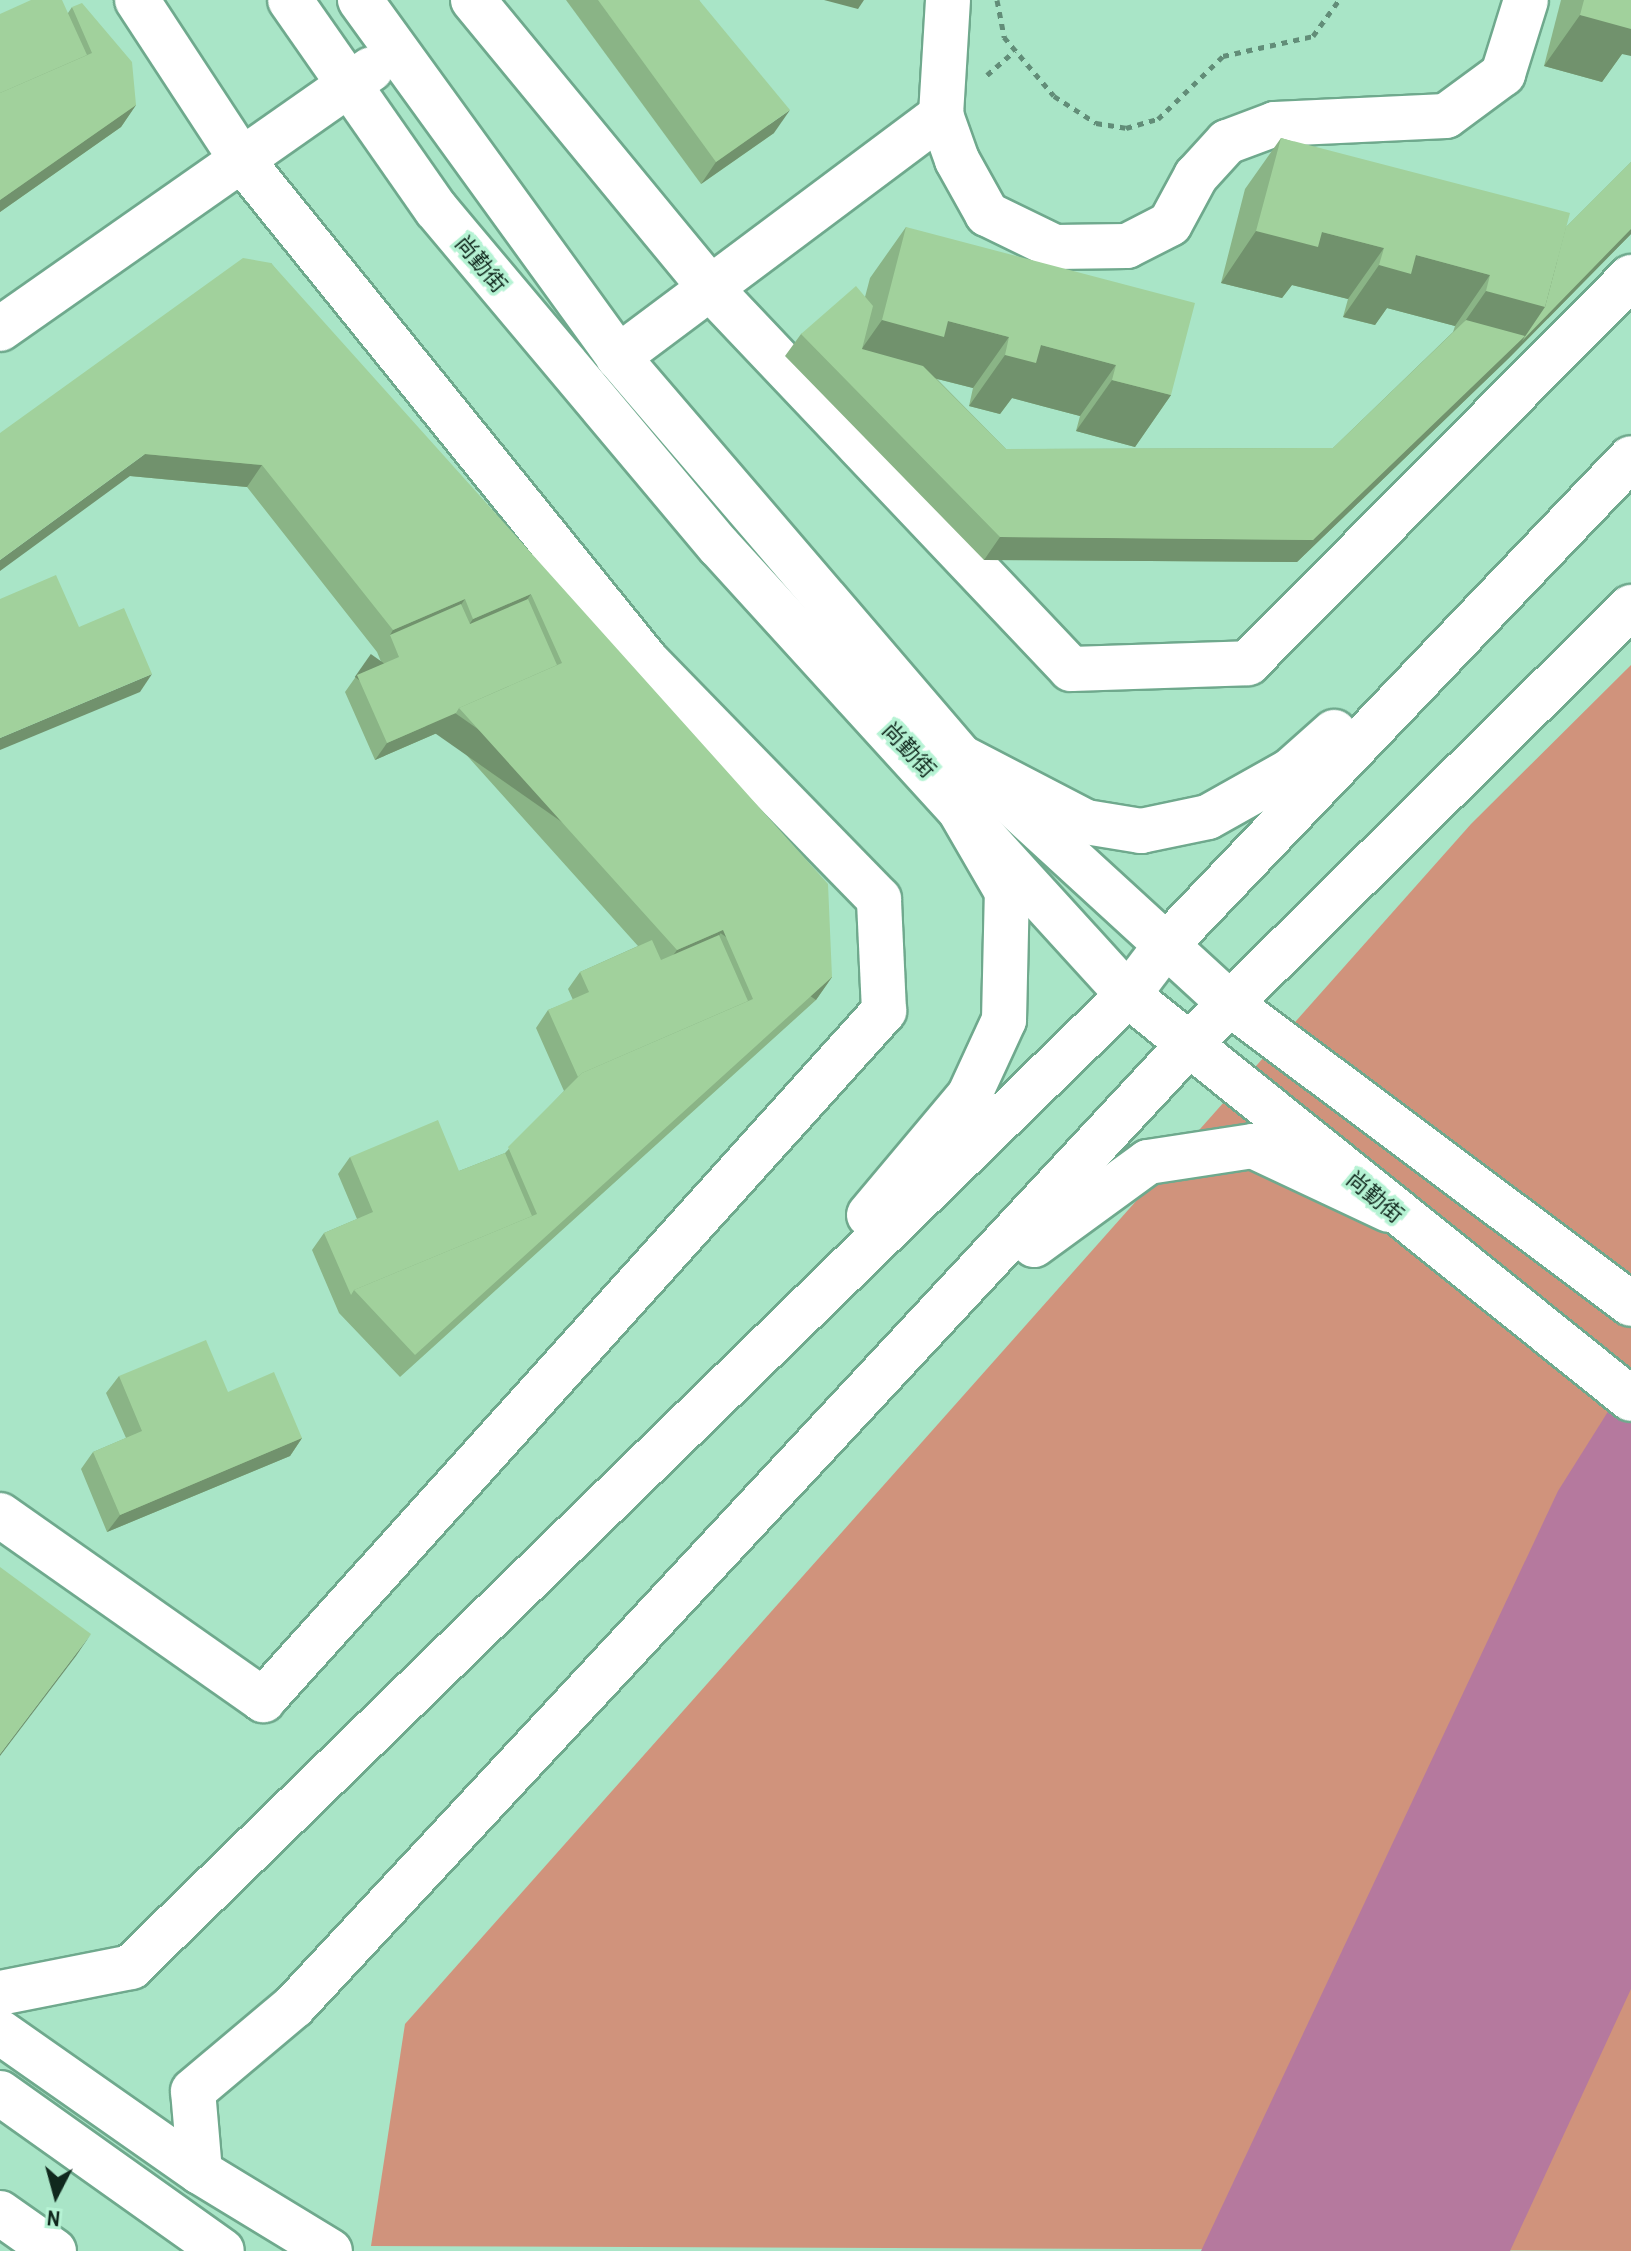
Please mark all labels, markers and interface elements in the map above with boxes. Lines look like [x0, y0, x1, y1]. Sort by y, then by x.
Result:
street label: 尚勤街 [450, 230, 512, 298]
street label: 尚勤街 [877, 717, 941, 783]
street label: 尚勤街 [1341, 1166, 1409, 1228]
north arrow [16, 2155, 96, 2235]
text: N [45, 2203, 62, 2234]

